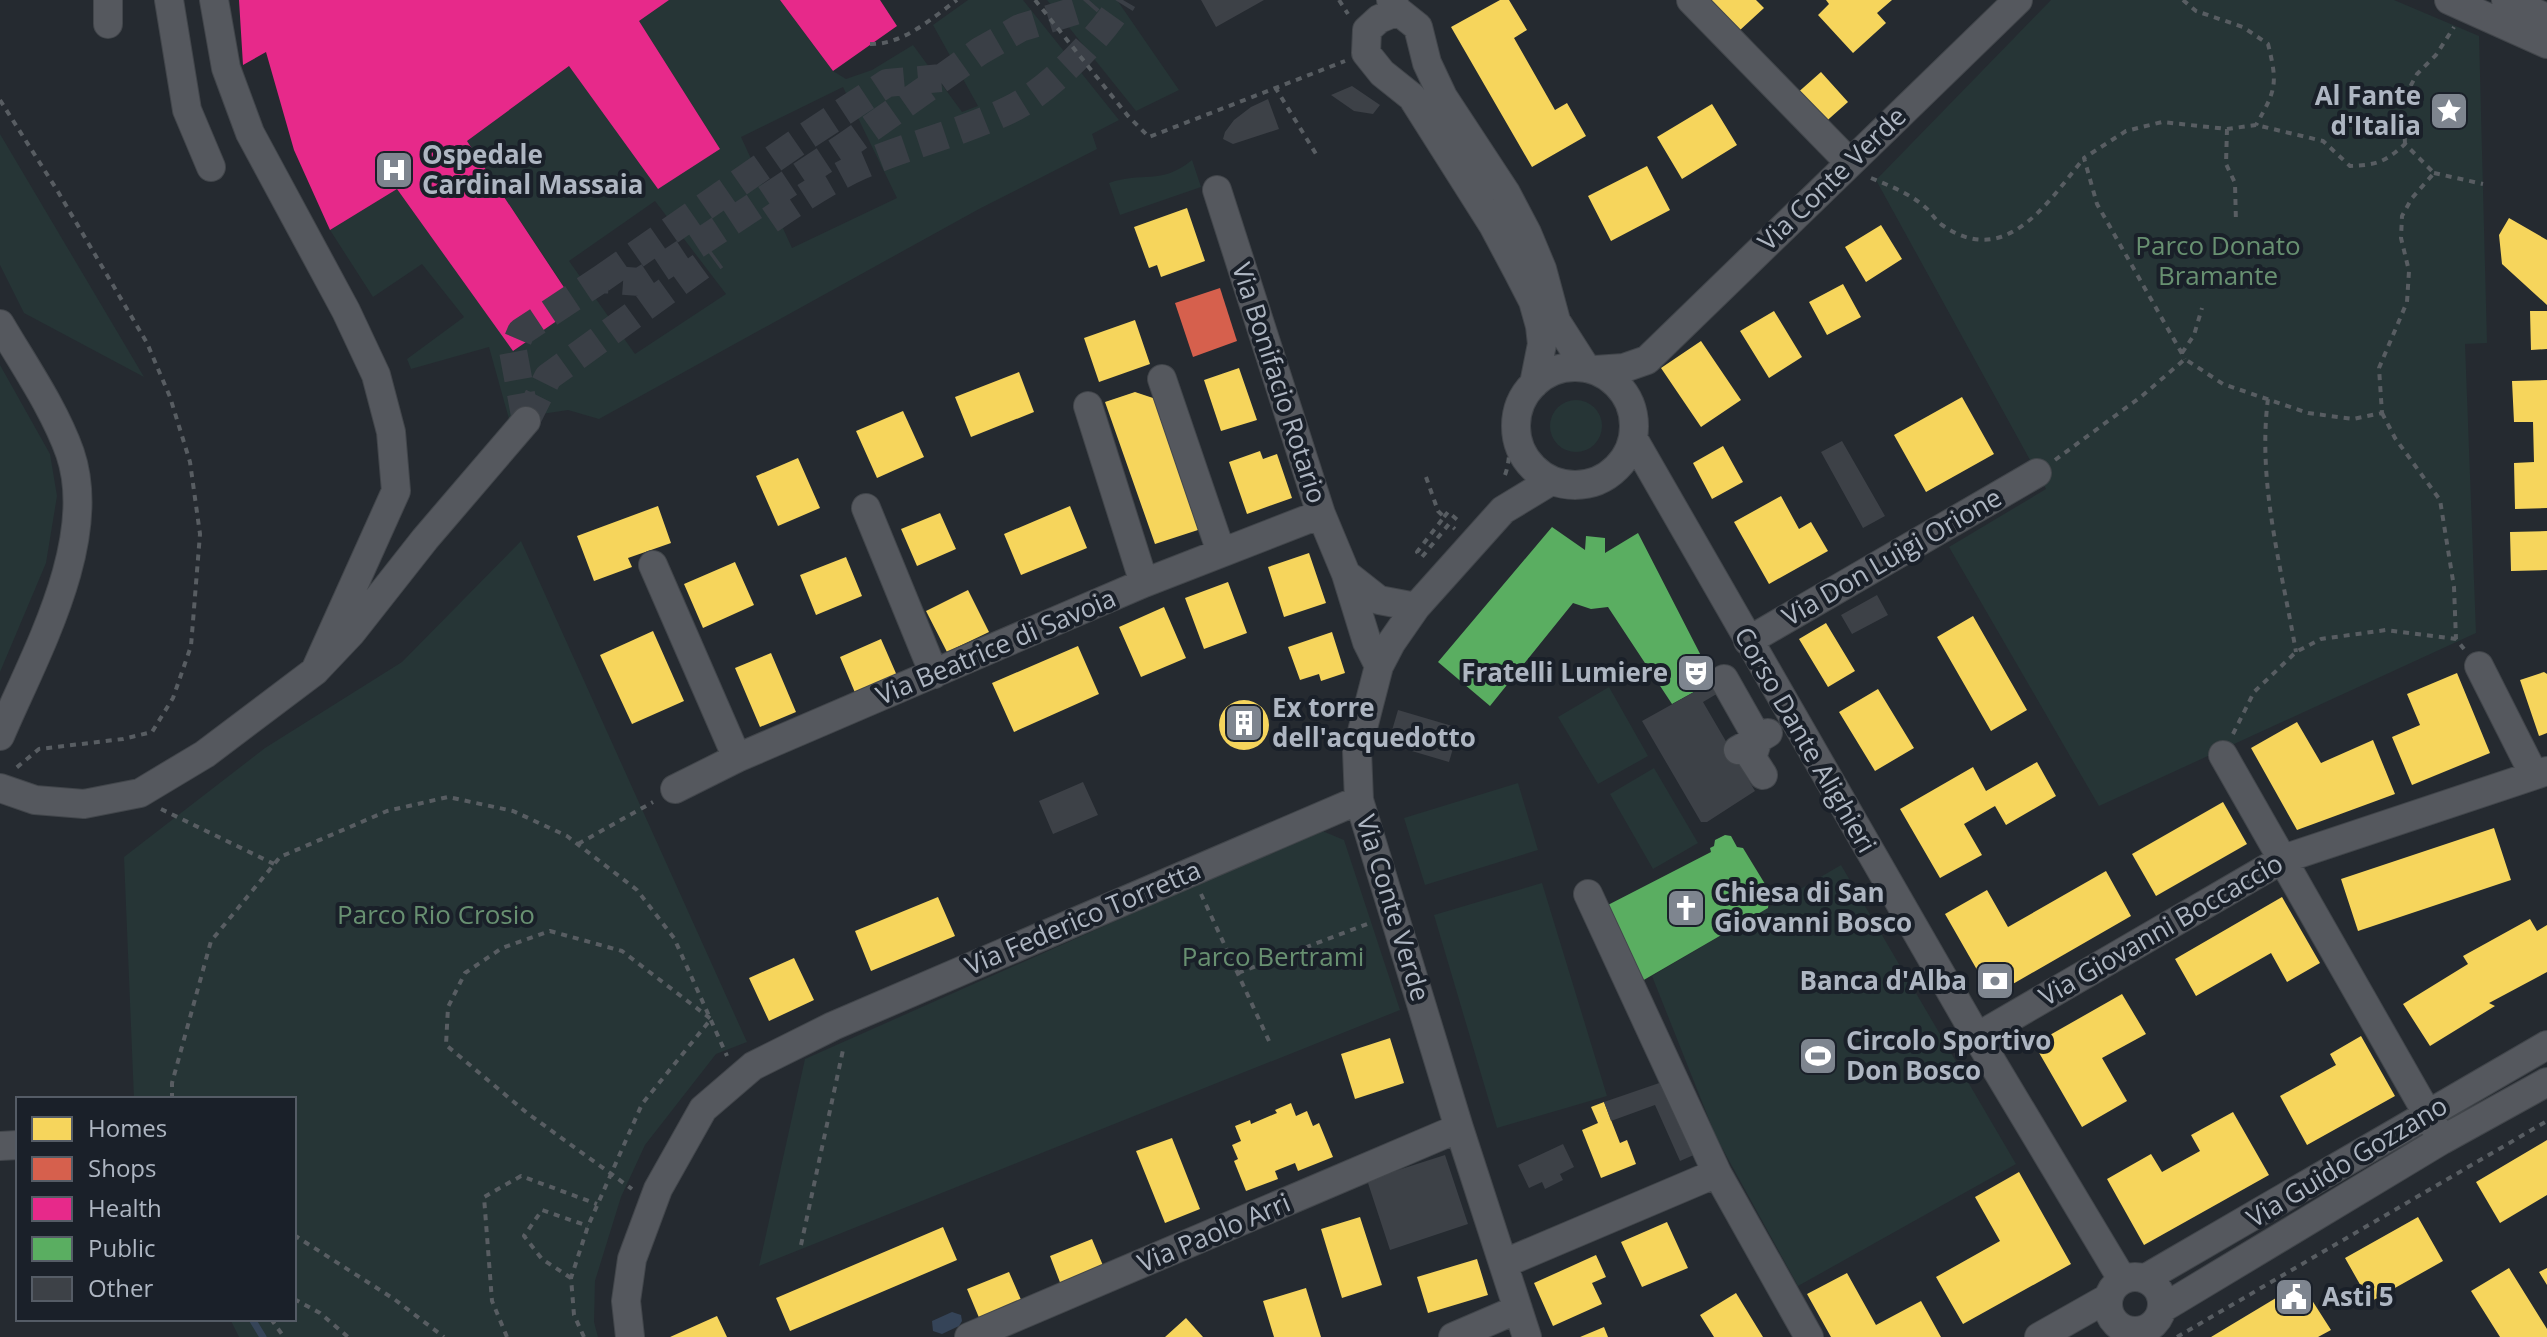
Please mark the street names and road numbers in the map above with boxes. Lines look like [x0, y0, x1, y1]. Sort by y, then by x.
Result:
street label: Via Conte Verde [1749, 98, 1913, 258]
street label: Via Bonifacio Rotario [1224, 258, 1336, 508]
street label: Via Don Luigi Orione [1775, 479, 2008, 634]
street label: Via Beatrice di Savoia [870, 579, 1121, 713]
street label: Corso Dante Alighieri [1726, 620, 1885, 859]
street label: Via Conte Verde [1349, 810, 1439, 1005]
street label: Via Giovanni Boccaccio [2032, 845, 2289, 1014]
street label: Via Federico Torretta [959, 851, 1206, 983]
street label: Via Guido Gozzano [2240, 1087, 2453, 1235]
street label: Via Paolo Arri [1132, 1184, 1295, 1280]

